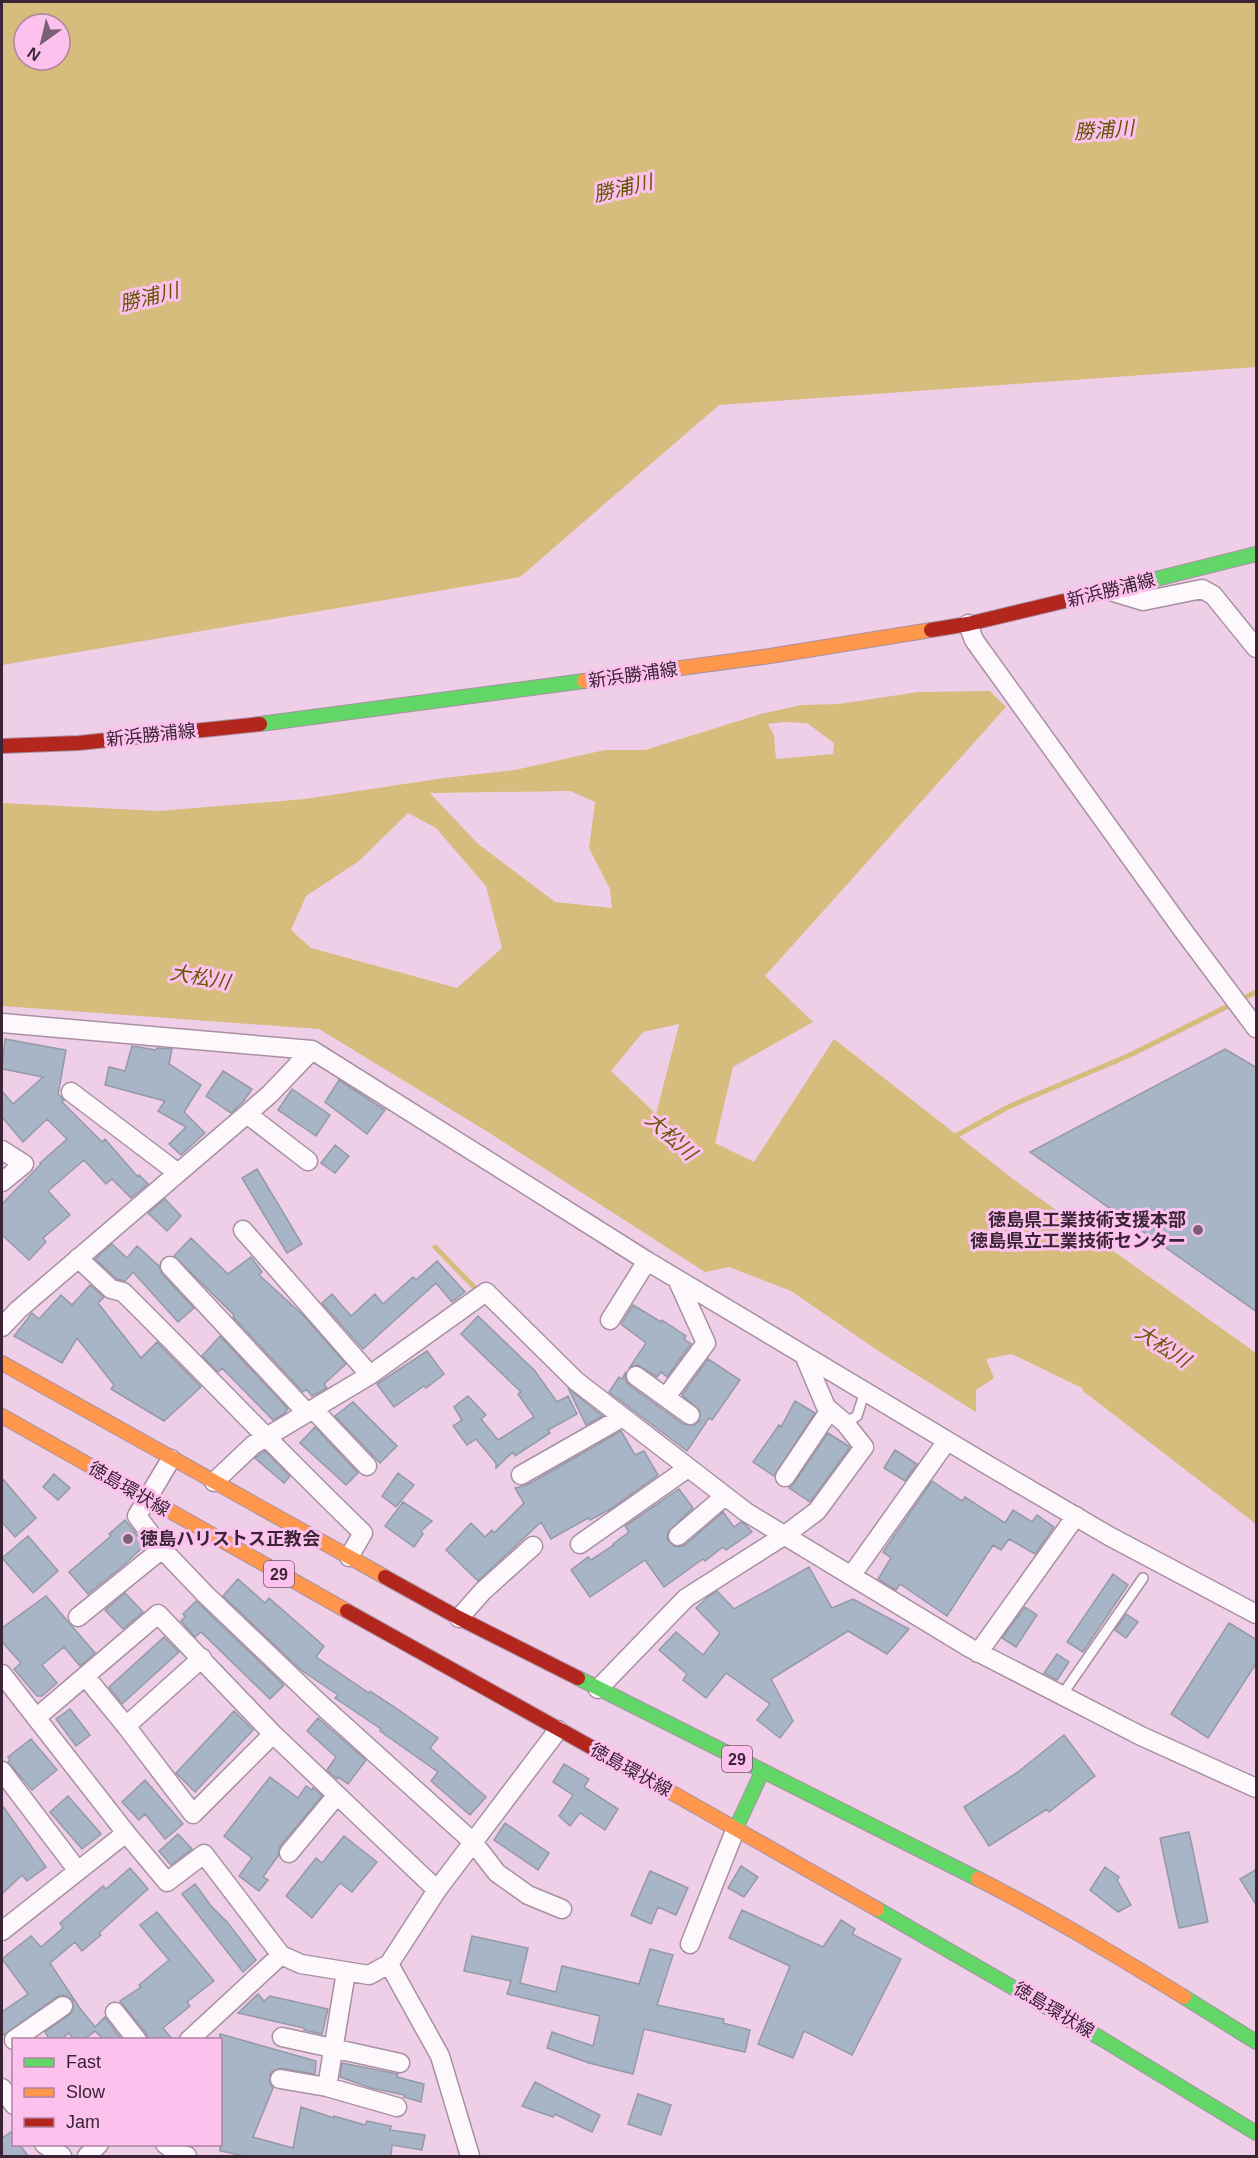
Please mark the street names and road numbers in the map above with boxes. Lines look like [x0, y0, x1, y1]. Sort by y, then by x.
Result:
street label: 新浜勝浦線 [1065, 569, 1157, 611]
street label: 新浜勝浦線 [587, 659, 679, 691]
street label: 新浜勝浦線 [105, 720, 197, 750]
street label: 徳島環状線 [85, 1458, 173, 1520]
road number: 29 [264, 1561, 294, 1587]
street label: 徳島環状線 [587, 1739, 675, 1801]
road number: 29 [722, 1746, 752, 1772]
street label: 徳島環状線 [1010, 1978, 1098, 2042]

